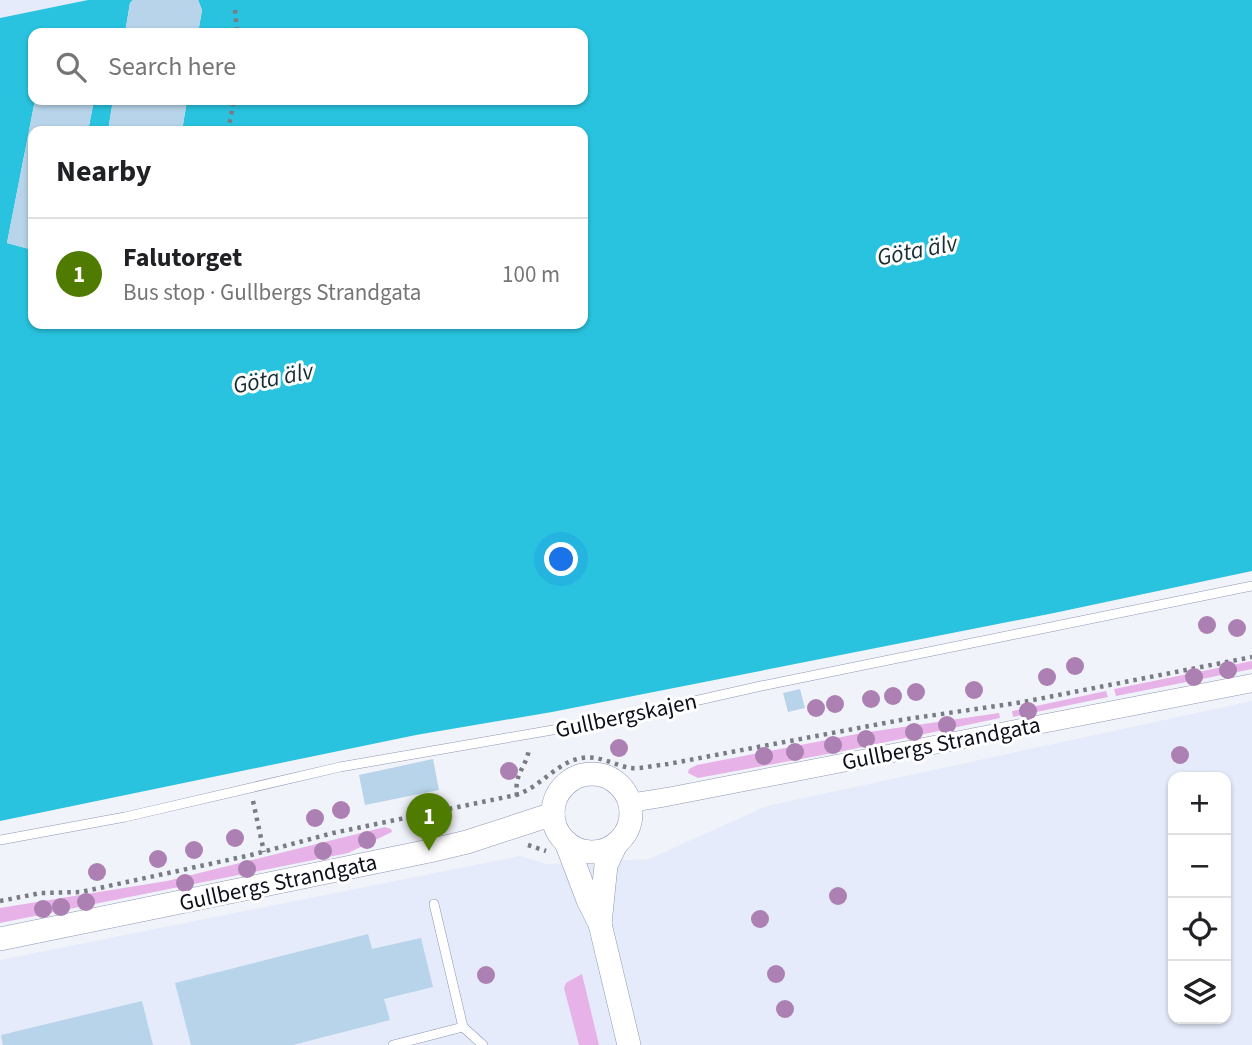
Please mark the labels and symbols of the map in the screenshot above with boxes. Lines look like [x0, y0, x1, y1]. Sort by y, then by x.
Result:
water label: Göta älv [874, 225, 962, 275]
water label: Göta älv [230, 353, 318, 403]
your location [544, 542, 578, 576]
street label: Gullbergskajen [552, 684, 700, 747]
street label: Gullbergs Strandgata [839, 708, 1043, 779]
pin: 1 [406, 793, 452, 851]
street label: Gullbergs Strandgata [176, 845, 380, 920]

